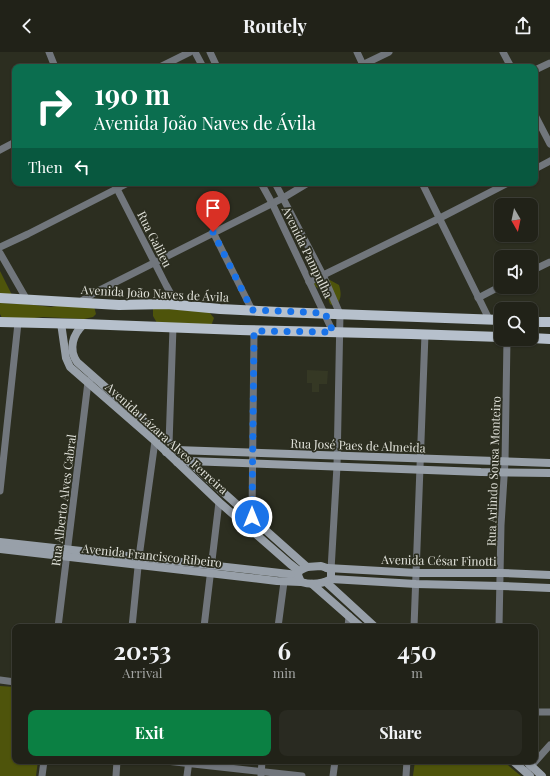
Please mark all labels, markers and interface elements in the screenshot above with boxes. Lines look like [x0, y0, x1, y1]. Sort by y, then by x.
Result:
text: Routely [243, 14, 307, 38]
icon: back [16, 15, 38, 37]
icon: share [512, 15, 534, 37]
text: 190 m [94, 75, 170, 112]
icon: right [28, 80, 80, 132]
text: Avenida João Naves de Ávila [94, 111, 316, 135]
icon: left [71, 156, 93, 178]
text: Then [28, 157, 63, 177]
pin [196, 191, 230, 232]
icon: arrive [202, 197, 224, 219]
north arrow [494, 198, 538, 242]
map controls [494, 198, 538, 346]
street label: Avenida Pampulha [278, 203, 337, 300]
street label: Rua Galileu [134, 208, 176, 270]
button: sound [494, 250, 538, 294]
street label: Avenida João Naves de Ávila [80, 281, 229, 305]
button: search [494, 302, 538, 346]
street label: Avenida Lázara Alves Ferreira [102, 378, 232, 497]
street label: Rua Arlindo Sousa Monteiro [482, 395, 504, 546]
street label: Rua Alberto Alves Cabral [47, 433, 79, 567]
street label: Rua José Paes de Almeida [290, 435, 426, 455]
position arrow [231, 496, 273, 538]
street label: Avenida Francisco Ribeiro [80, 540, 223, 570]
street label: Avenida César Finotti [380, 551, 497, 569]
text: 20:53 [113, 634, 171, 666]
text: 6 [278, 634, 291, 666]
text: 450 [397, 634, 436, 666]
text: Arrival [122, 664, 162, 681]
text: min [273, 664, 296, 681]
text: m [411, 664, 423, 681]
button: Exit [28, 710, 271, 756]
button: Share [279, 710, 522, 756]

